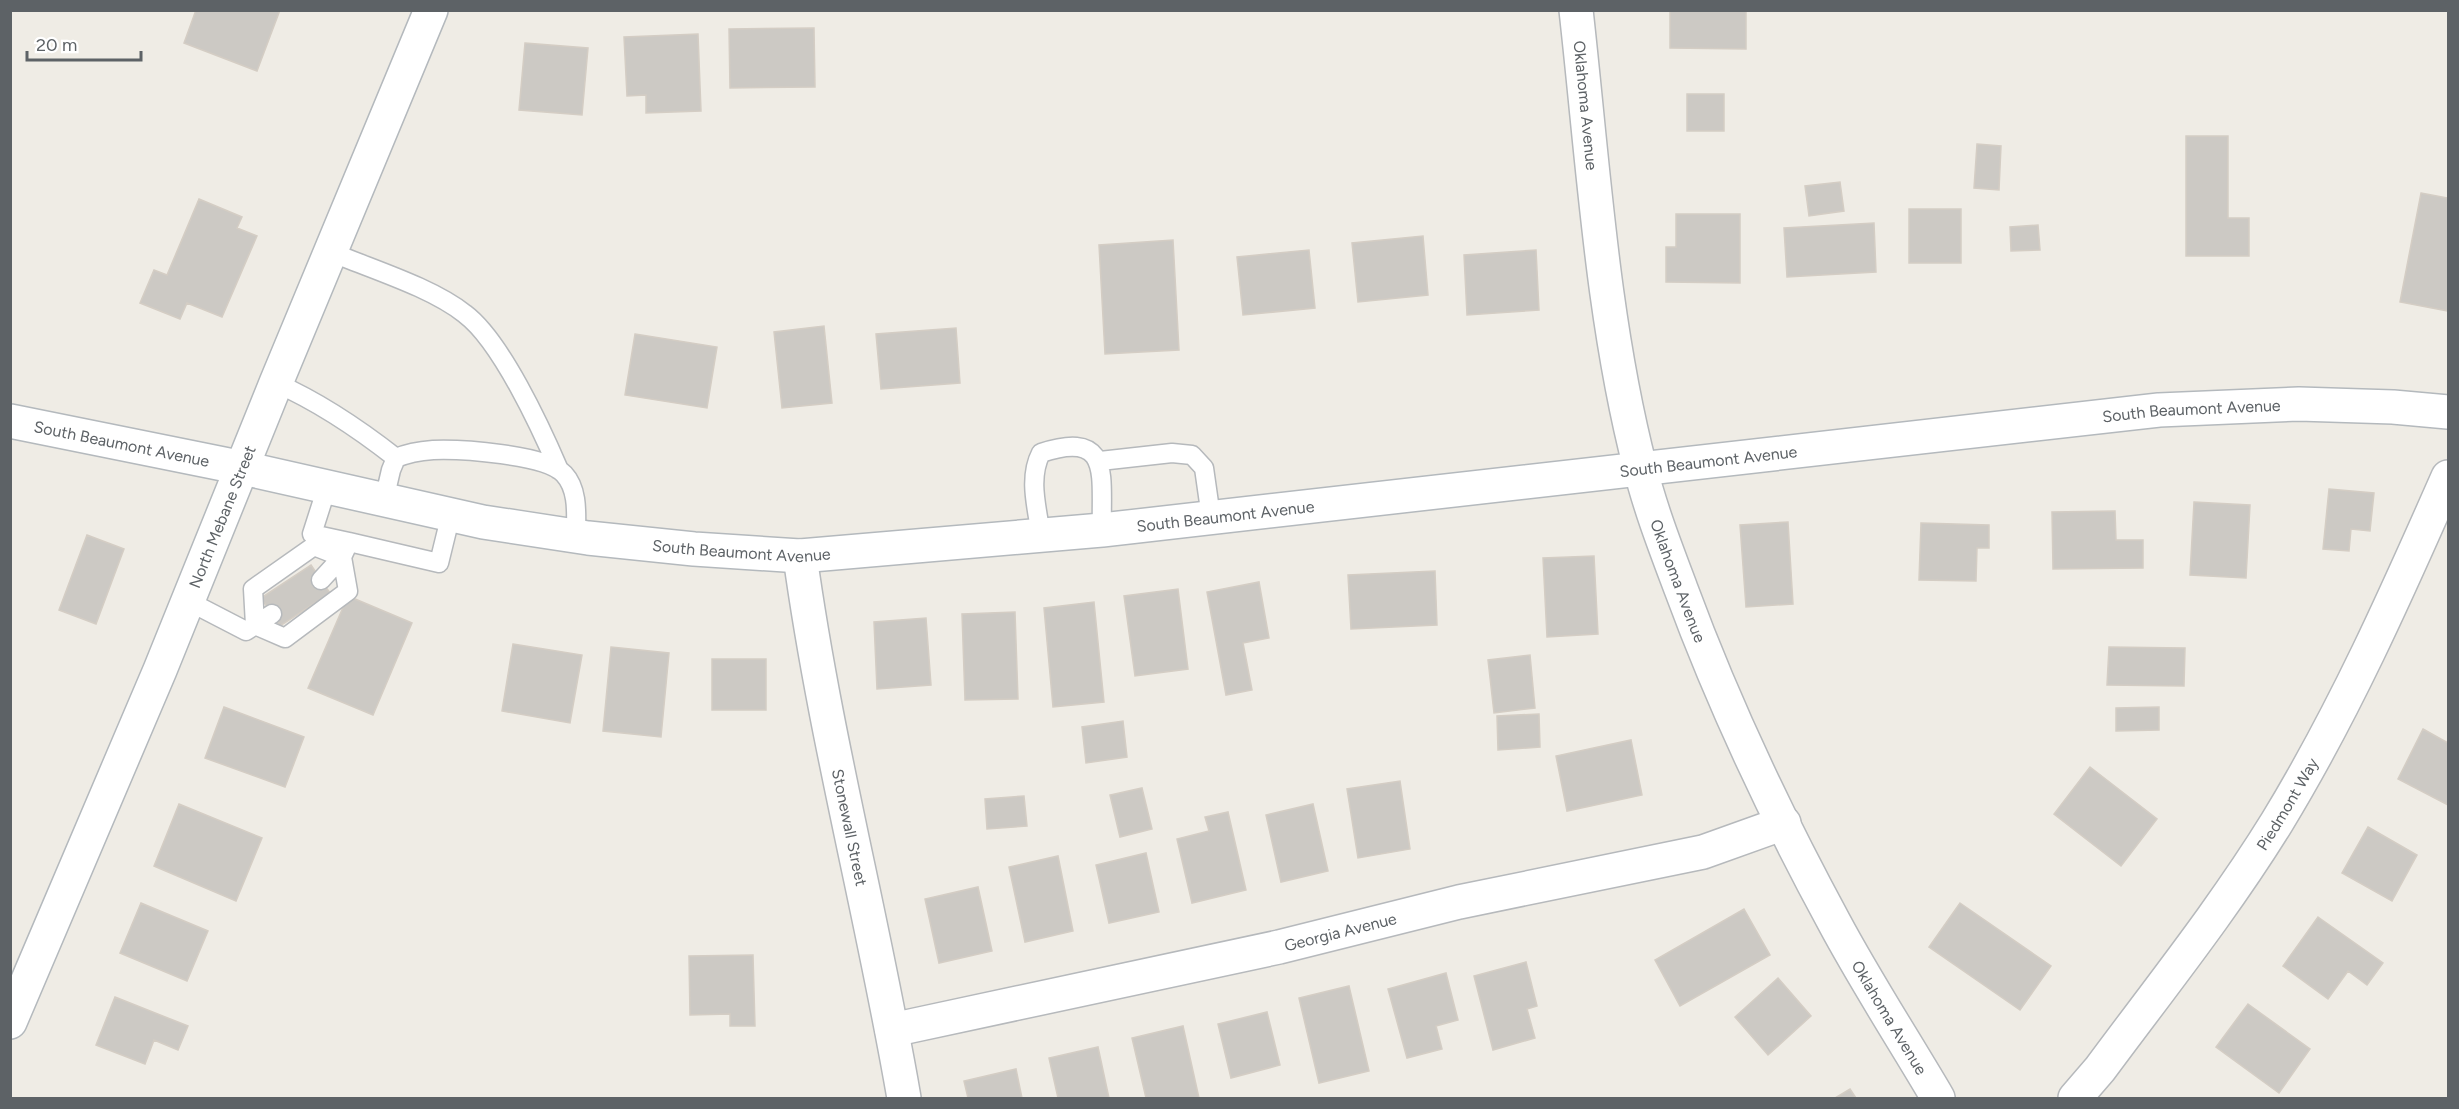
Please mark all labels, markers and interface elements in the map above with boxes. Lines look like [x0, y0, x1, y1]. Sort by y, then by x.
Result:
scale bar [27, 24, 141, 62]
text: 20 m [36, 34, 77, 56]
street label: Oklahoma Avenue [1569, 40, 1601, 171]
street label: South Beaumont Avenue [2101, 396, 2281, 426]
street label: South Beaumont Avenue [32, 417, 211, 471]
street label: South Beaumont Avenue [1619, 442, 1798, 481]
street label: North Mebane Street [185, 443, 260, 591]
street label: South Beaumont Avenue [1136, 497, 1316, 536]
street label: Oklahoma Avenue [1646, 517, 1710, 646]
street label: South Beaumont Avenue [651, 536, 832, 566]
street label: Piedmont Way [2253, 754, 2322, 854]
street label: Stonewall Street [828, 767, 871, 888]
street label: Georgia Avenue [1282, 909, 1399, 955]
street label: Oklahoma Avenue [1847, 957, 1931, 1079]

